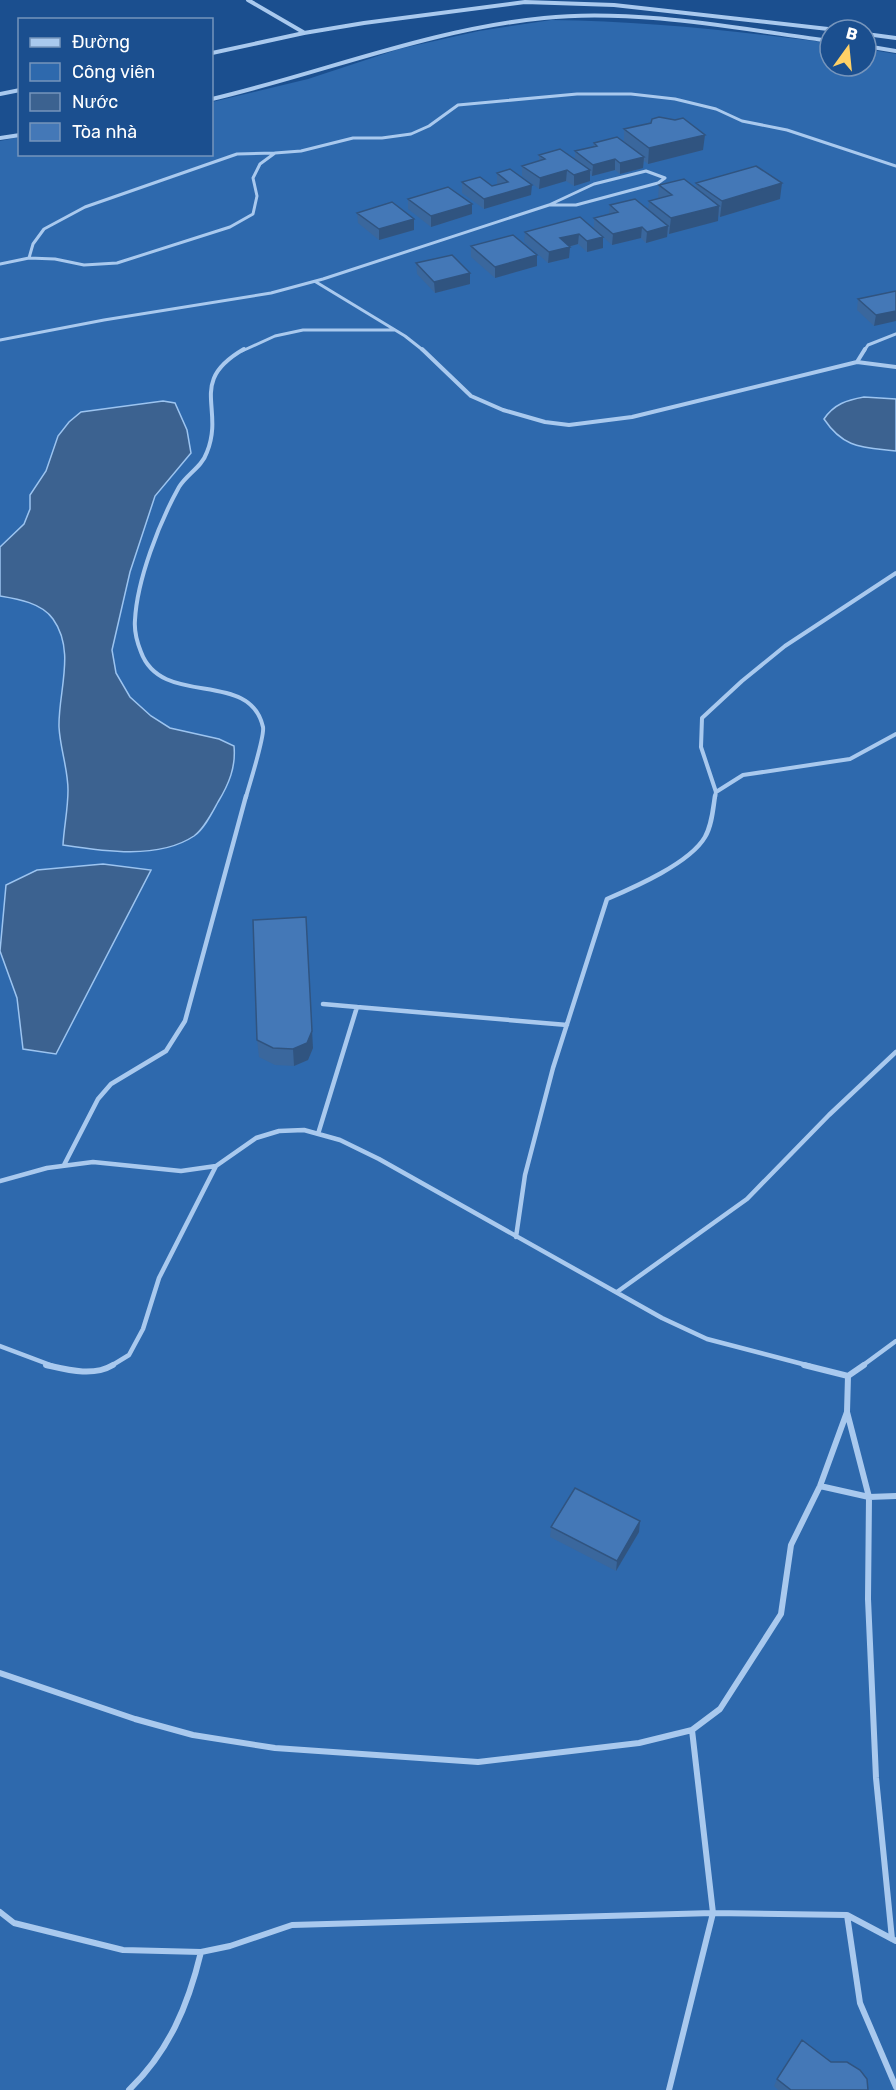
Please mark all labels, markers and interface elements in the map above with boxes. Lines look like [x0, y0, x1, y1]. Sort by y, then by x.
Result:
legend [18, 18, 213, 156]
north arrow [818, 18, 878, 78]
text: B [844, 23, 860, 45]
text: Đường [72, 31, 130, 53]
text: Công viên [72, 61, 155, 83]
text: Nước [72, 91, 118, 113]
text: Tòa nhà [72, 121, 137, 143]

